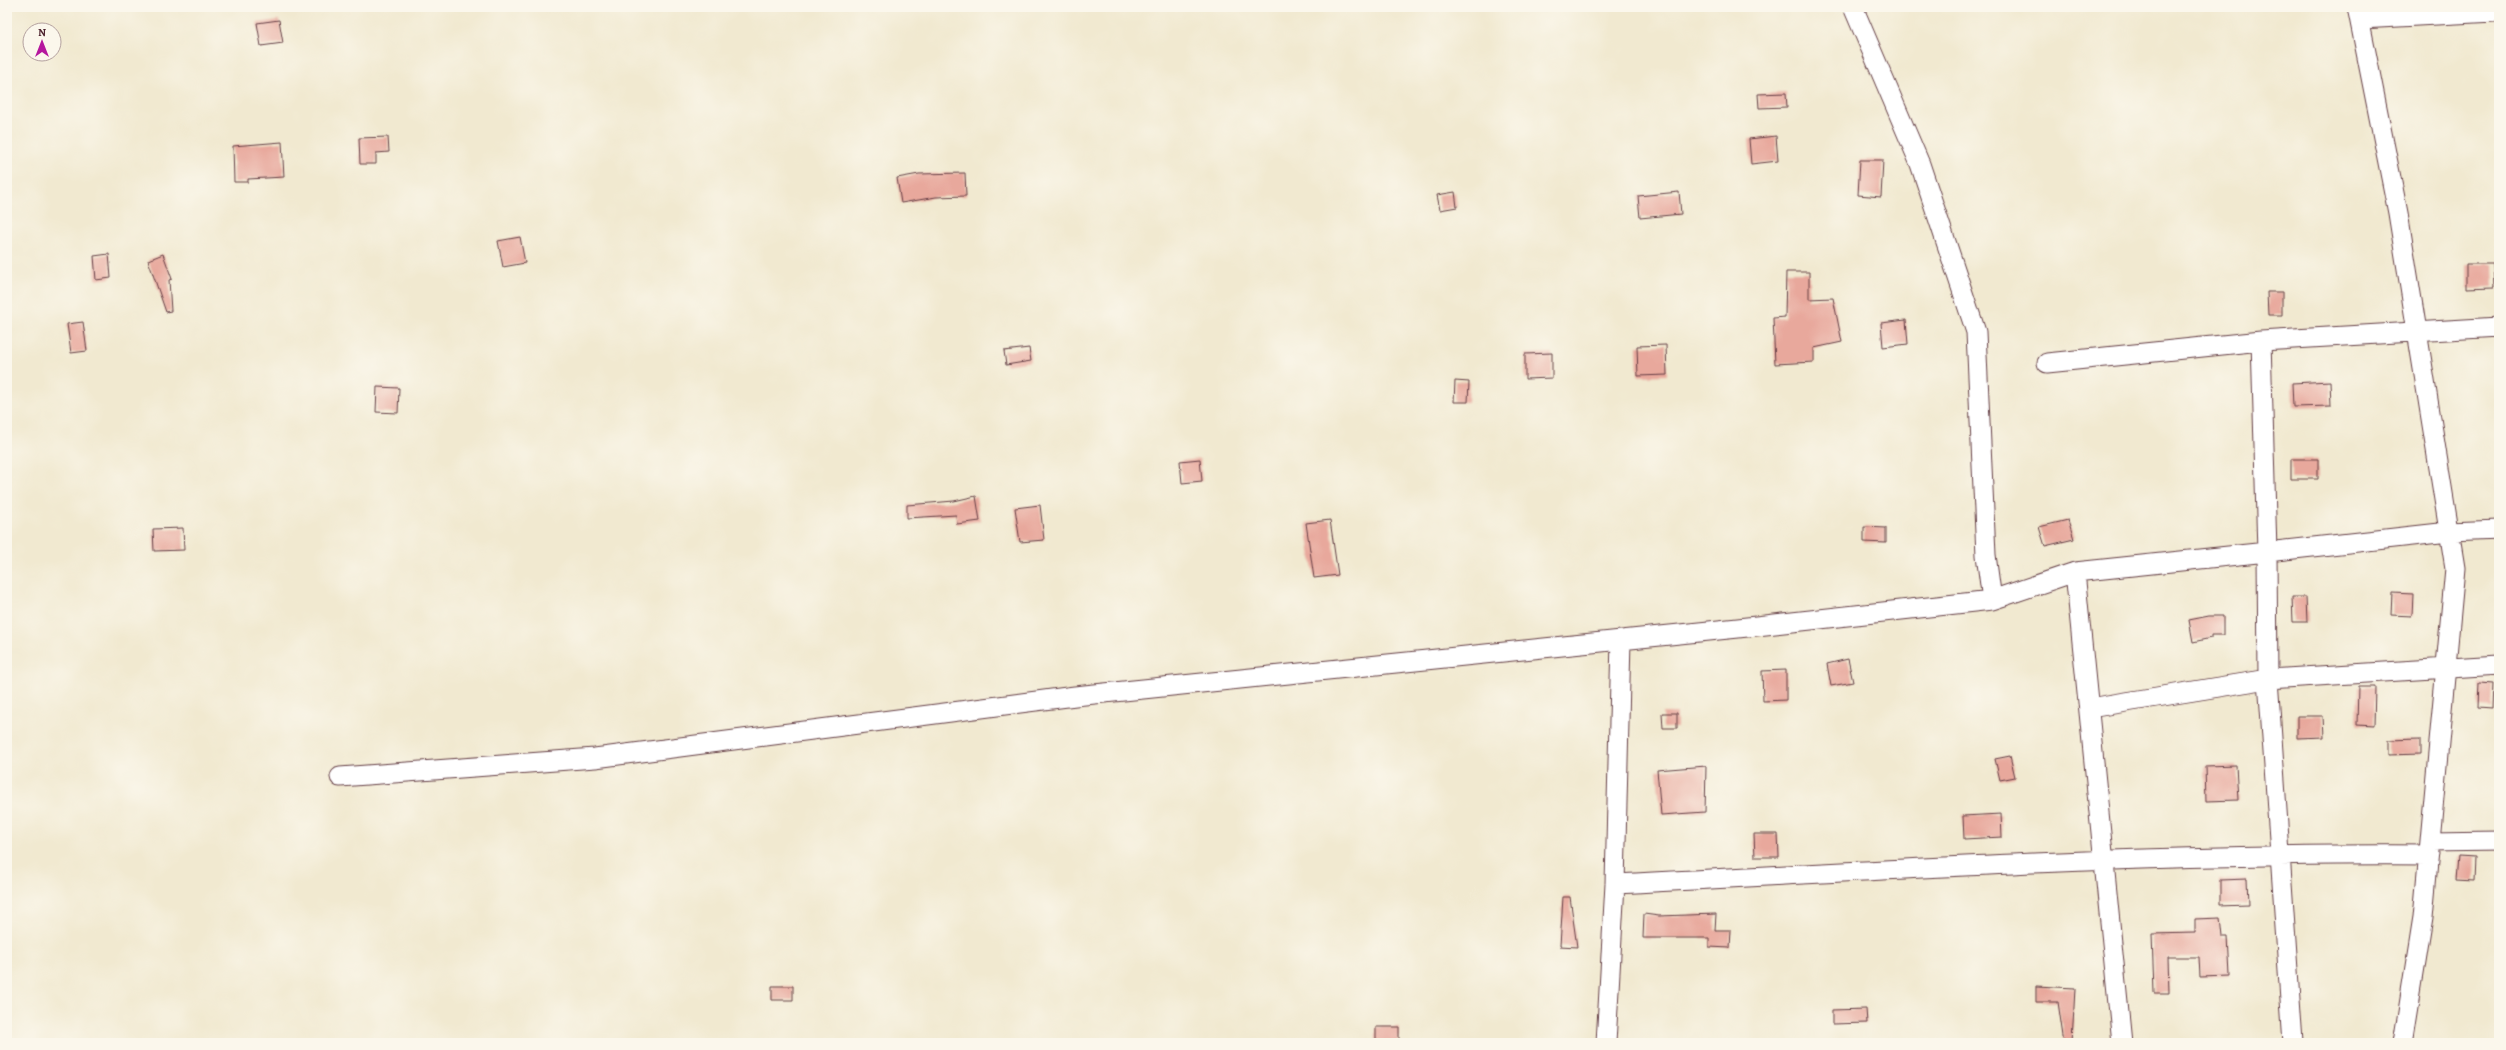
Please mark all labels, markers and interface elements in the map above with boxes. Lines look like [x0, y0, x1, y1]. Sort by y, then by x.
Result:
north arrow [22, 22, 62, 62]
text: N [38, 25, 46, 40]

